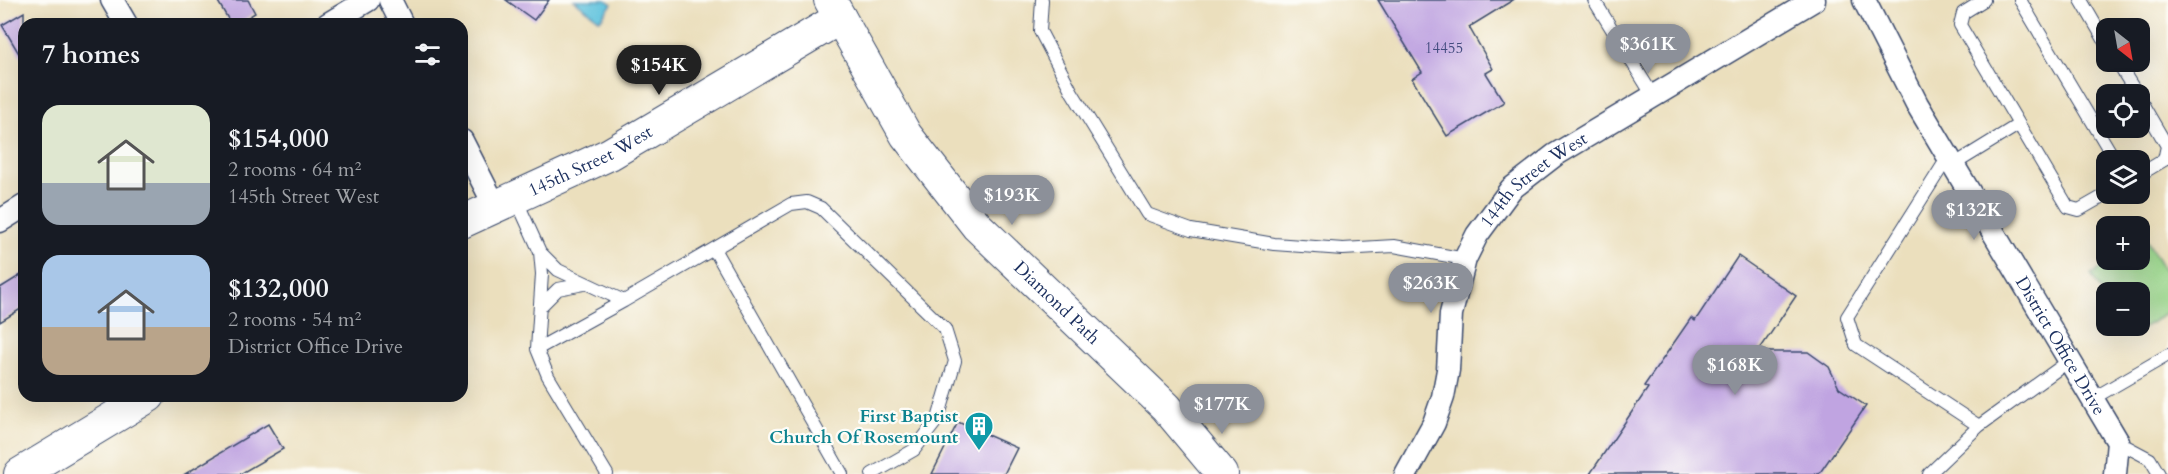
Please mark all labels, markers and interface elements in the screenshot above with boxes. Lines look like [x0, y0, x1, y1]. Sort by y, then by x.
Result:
north arrow [2096, 18, 2150, 72]
map controls [2096, 18, 2150, 336]
pin: $361K [1606, 24, 1690, 75]
text: $361K [1619, 30, 1677, 57]
text: 7 homes [42, 37, 140, 72]
icon: filters [411, 38, 444, 71]
house number: 14455 [1425, 38, 1463, 58]
pin: $154K [617, 45, 701, 96]
text: $154K [630, 51, 688, 78]
button: locate [2096, 84, 2150, 138]
street label: 145th Street West [524, 119, 658, 203]
text: $154,000 [228, 121, 329, 156]
street label: 144th Street West [1475, 126, 1592, 233]
icon: home [90, 129, 162, 201]
button: layers [2096, 150, 2150, 204]
text: 2 rooms · 64 m² [228, 156, 361, 183]
pin: $193K [970, 175, 1054, 226]
text: $193K [983, 181, 1041, 208]
text: 145th Street West [228, 183, 379, 210]
pin: $132K [1932, 190, 2016, 241]
text: $132K [1945, 196, 2003, 223]
button: + [2096, 216, 2150, 270]
street label: Diamond Path [1008, 255, 1105, 350]
pin: $263K [1389, 263, 1473, 314]
text: $263K [1402, 269, 1460, 296]
text: $132,000 [228, 271, 329, 306]
street label: District Office Drive [2009, 272, 2111, 420]
icon: home [90, 279, 162, 351]
button: − [2096, 282, 2150, 336]
text: 2 rooms · 54 m² [228, 306, 361, 333]
text: District Office Drive [228, 333, 403, 360]
pin: $168K [1693, 345, 1777, 396]
text: $168K [1706, 351, 1764, 378]
pin: $177K [1180, 384, 1264, 435]
text: $177K [1193, 390, 1251, 417]
place label: First Baptist Church Of Rosemount [769, 404, 959, 450]
building icon: First Baptist Church Of Rosemount [963, 410, 995, 452]

